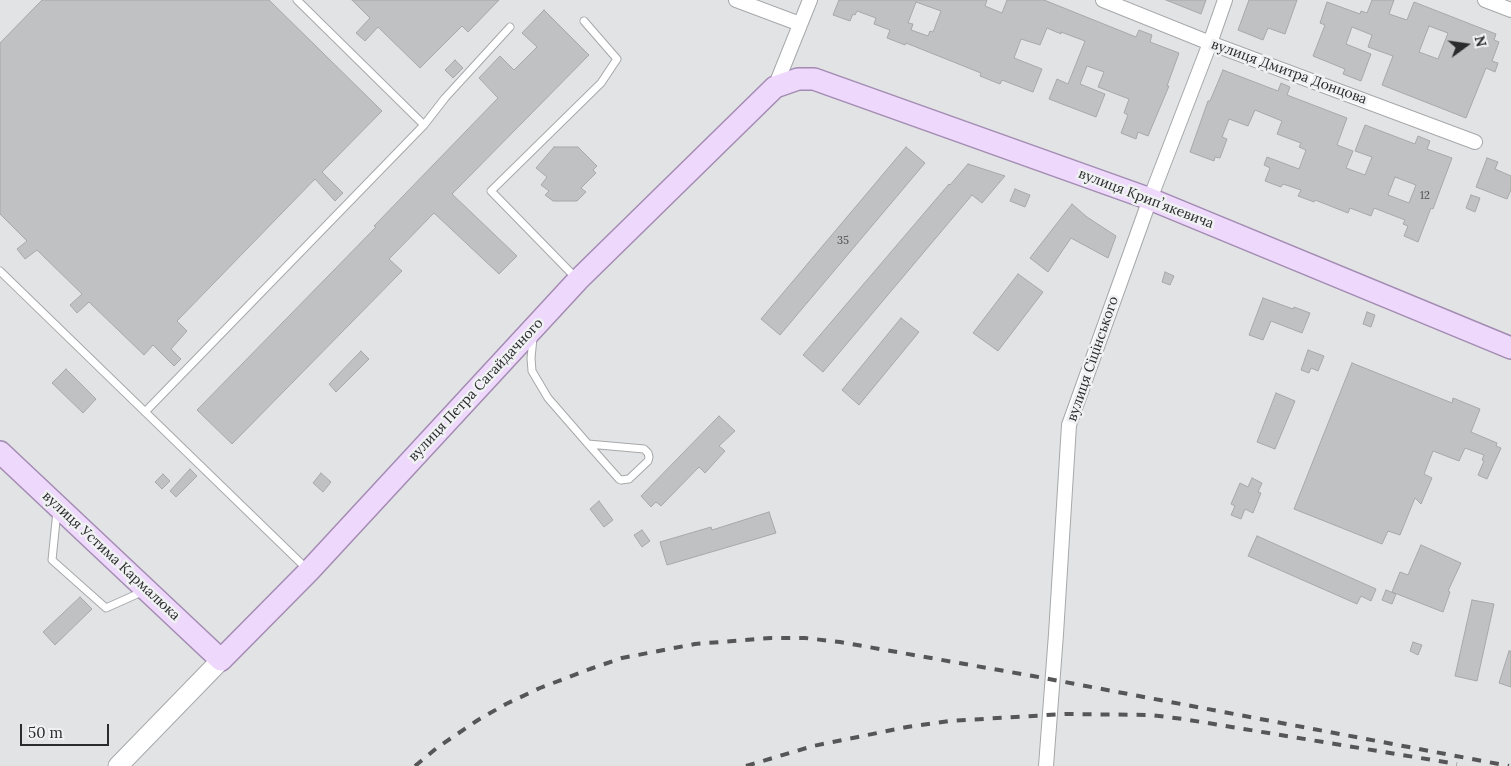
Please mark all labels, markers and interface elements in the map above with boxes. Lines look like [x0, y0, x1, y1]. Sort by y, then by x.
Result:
north arrow [1441, 20, 1491, 70]
text: N [1471, 34, 1491, 49]
street label: вулиця Дмитра Донцова [1209, 36, 1369, 108]
street label: вулиця Крипʼякевича [1076, 165, 1216, 233]
house number: 12 [1420, 189, 1430, 203]
house number: 35 [837, 234, 849, 248]
street label: вулиця Сіцінського [1064, 294, 1122, 424]
street label: вулиця Петра Сагайдачного [405, 315, 547, 465]
street label: вулиця Устима Кармалюка [39, 488, 183, 624]
scale bar [22, 714, 111, 746]
text: 50 m [28, 723, 63, 742]

